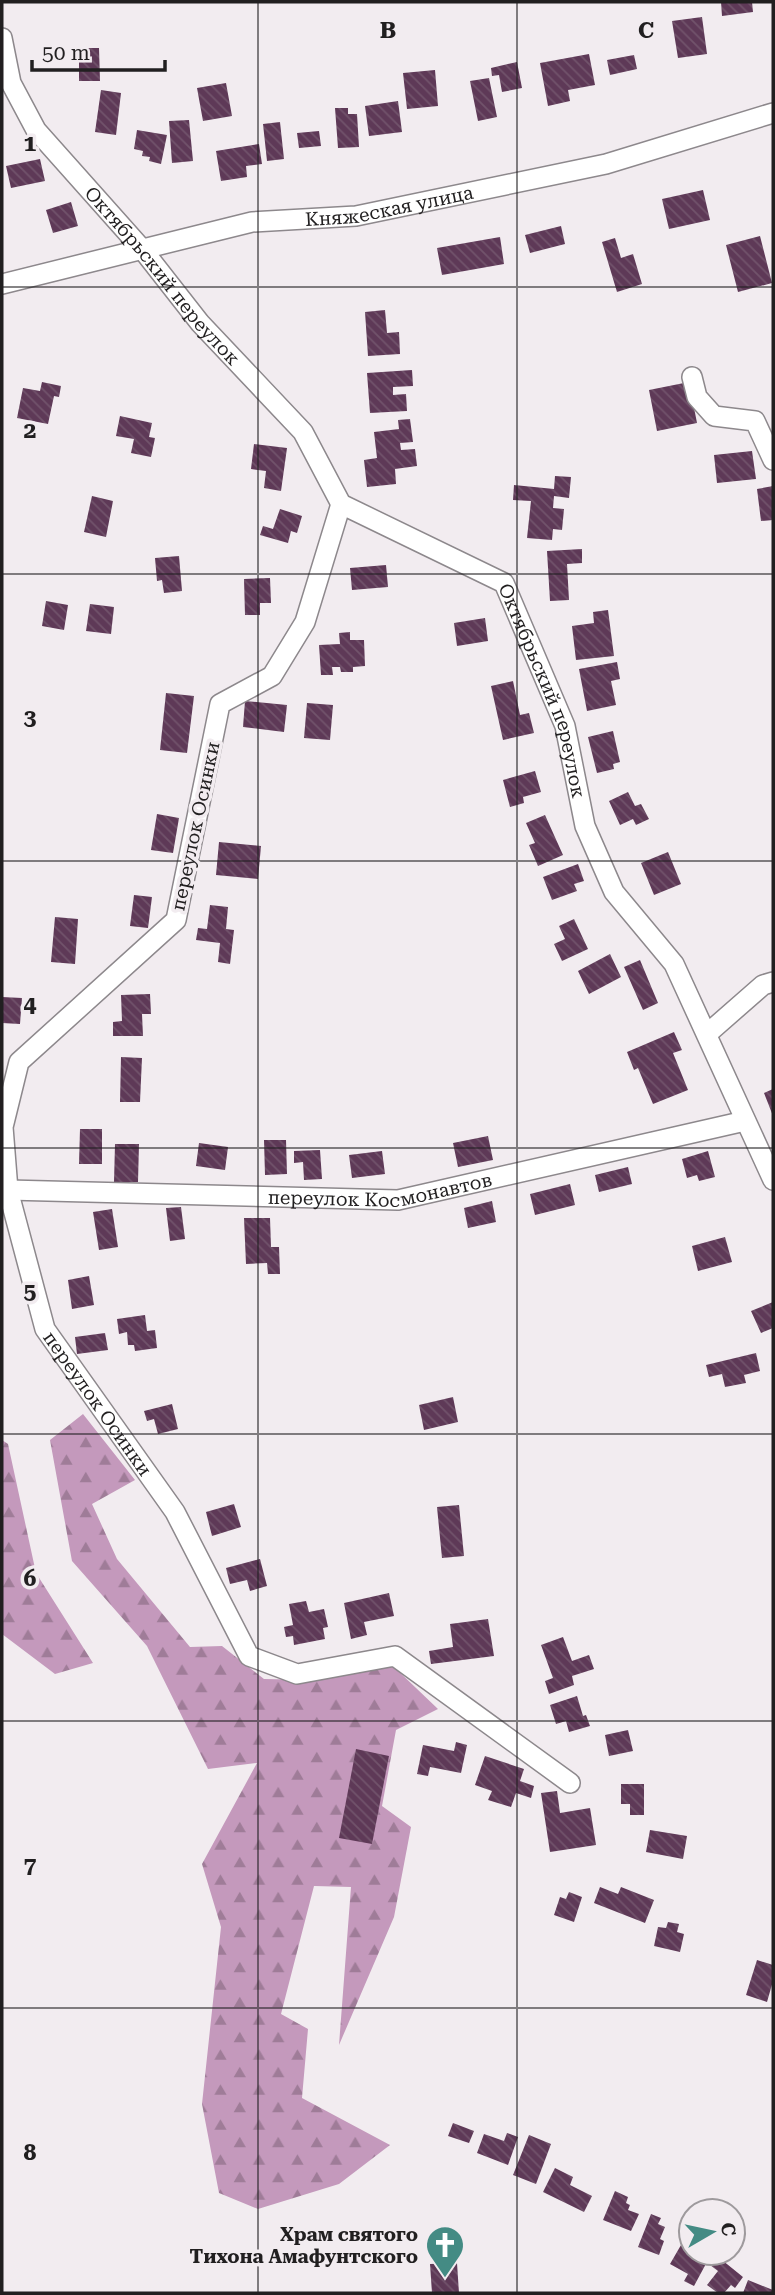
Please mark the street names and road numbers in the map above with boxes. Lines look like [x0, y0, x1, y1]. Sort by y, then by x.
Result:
street label: Княжеская улица [304, 181, 476, 231]
street label: Октябрьский переулок [80, 182, 245, 370]
street label: Октябрьский переулок [493, 580, 590, 800]
street label: переулок Осинки [166, 739, 225, 913]
street label: переулок Космонавтов [268, 1168, 494, 1212]
street label: переулок Осинки [38, 1327, 157, 1481]

